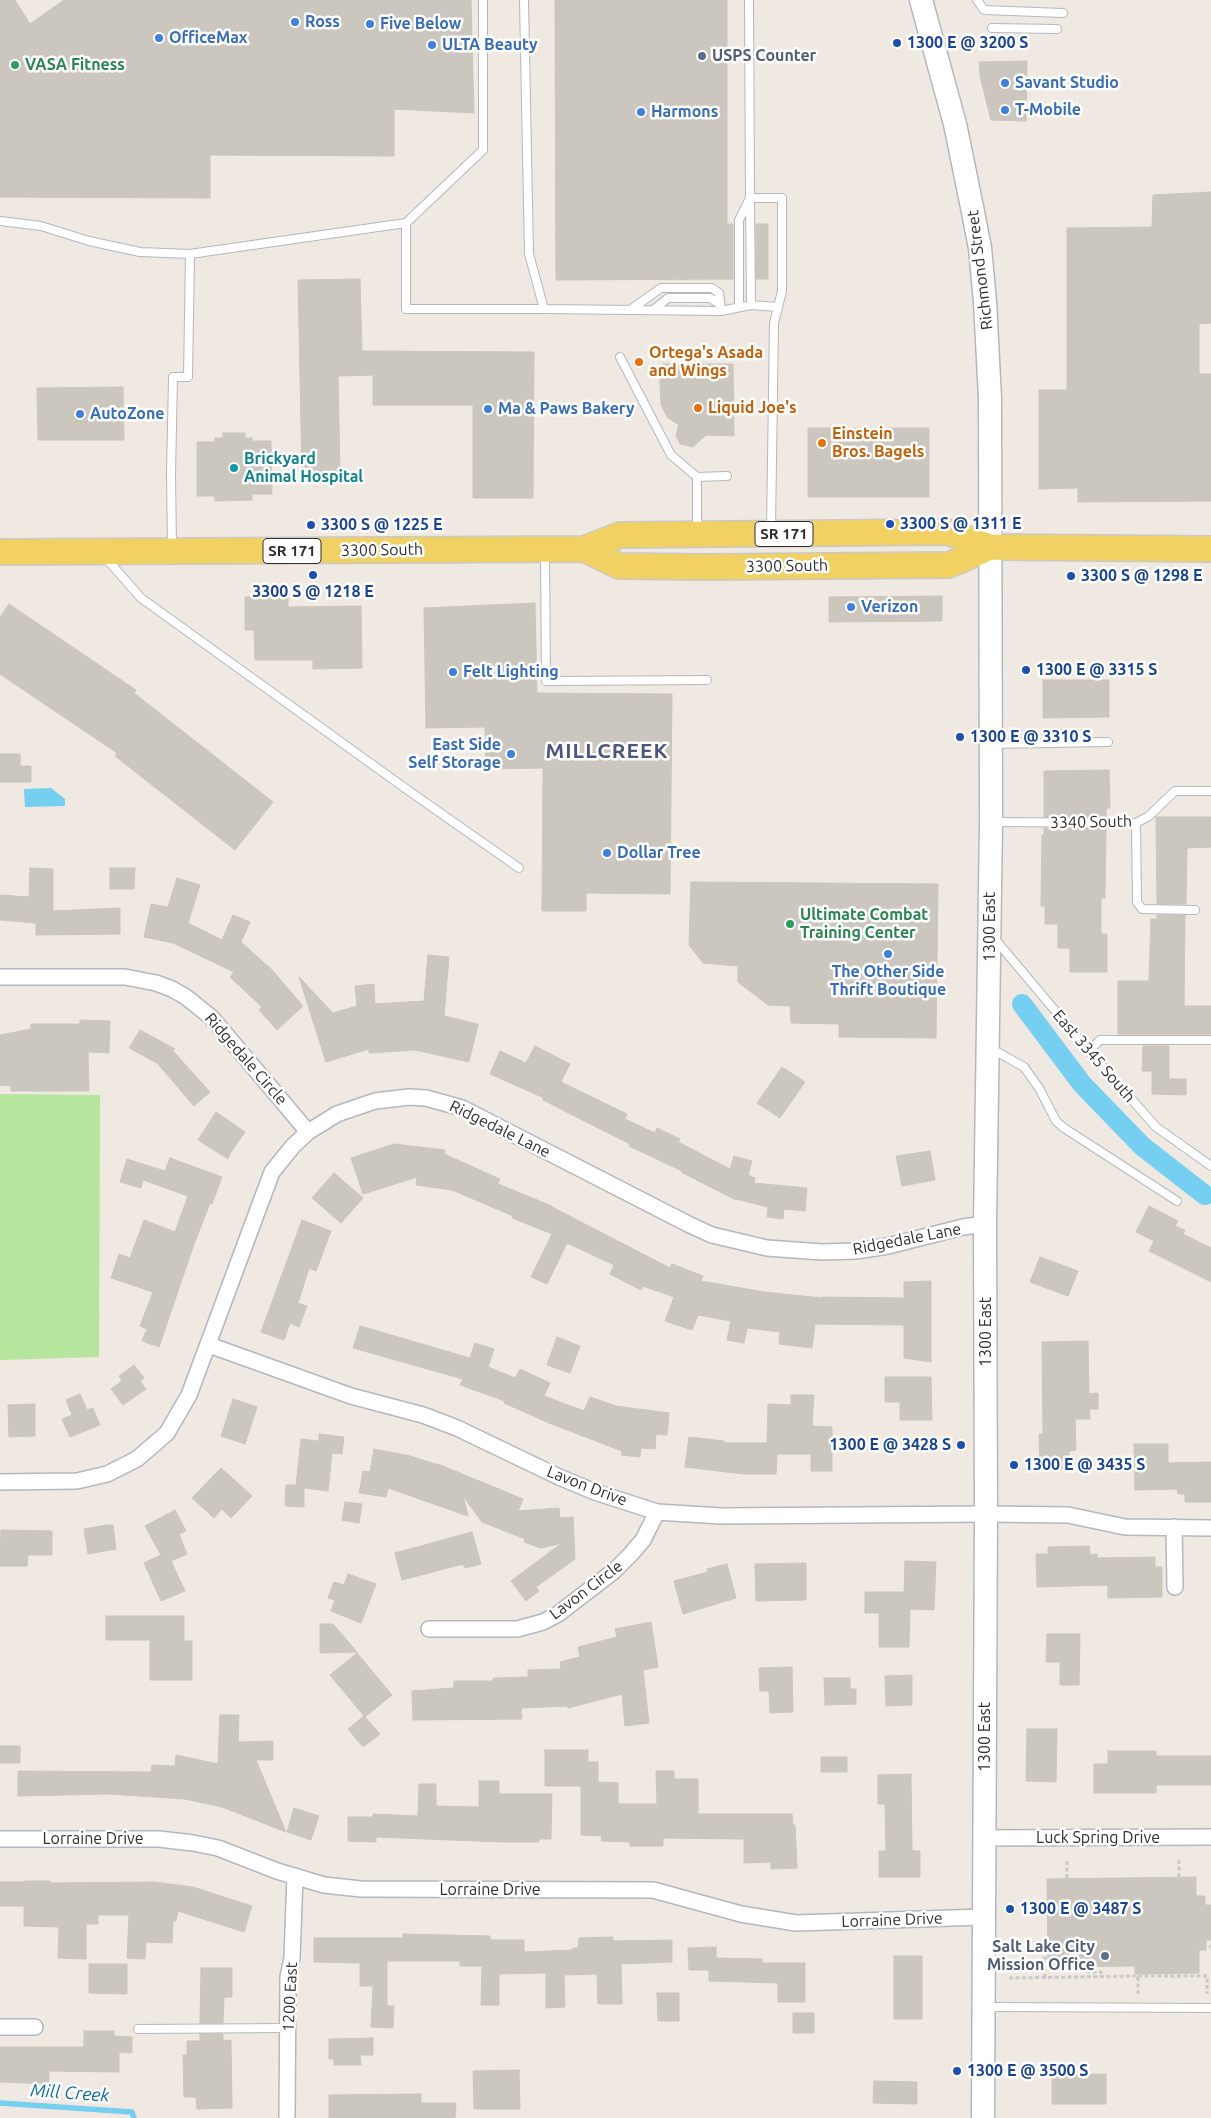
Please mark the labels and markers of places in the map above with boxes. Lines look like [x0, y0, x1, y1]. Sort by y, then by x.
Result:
place label: Ross [305, 12, 340, 32]
place label: Five Below [380, 14, 461, 34]
marker: Ross [289, 16, 301, 28]
marker: Five Below [364, 18, 376, 30]
place label: OfficeMax [169, 28, 248, 48]
marker: OfficeMax [153, 32, 165, 44]
place label: 1300 E @ 3200 S [907, 33, 1028, 53]
place label: ULTA Beauty [442, 35, 538, 55]
marker: 1300 E @ 3200 S [891, 37, 903, 49]
marker: ULTA Beauty [426, 39, 438, 51]
place label: USPS Counter [712, 46, 816, 66]
marker: USPS Counter [696, 50, 708, 62]
place label: VASA Fitness [25, 55, 125, 75]
marker: VASA Fitness [9, 59, 21, 71]
place label: Savant Studio [1015, 73, 1119, 93]
marker: Savant Studio [999, 77, 1011, 89]
place label: T-Mobile [1015, 100, 1081, 120]
place label: Harmons [651, 102, 718, 122]
marker: T-Mobile [999, 104, 1011, 116]
marker: Harmons [635, 106, 647, 118]
place label: Ortega's Asada and Wings [649, 343, 763, 381]
marker: Ortega's Asada and Wings [633, 356, 645, 368]
place label: Liquid Joe's [708, 398, 797, 418]
place label: Ma & Paws Bakery [498, 399, 634, 419]
marker: Liquid Joe's [692, 402, 704, 414]
marker: Ma & Paws Bakery [482, 403, 494, 415]
place label: AutoZone [90, 404, 165, 424]
marker: AutoZone [74, 408, 86, 420]
place label: Einstein Bros. Bagels [832, 424, 924, 462]
marker: Einstein Bros. Bagels [816, 437, 828, 449]
place label: Brickyard Animal Hospital [244, 449, 363, 487]
marker: Brickyard Animal Hospital [228, 462, 240, 474]
place label: 3300 S @ 1311 E [900, 514, 1021, 534]
place label: 3300 S @ 1225 E [321, 515, 442, 535]
marker: 3300 S @ 1311 E [884, 518, 896, 530]
marker: 3300 S @ 1225 E [305, 519, 317, 531]
place label: 3300 S @ 1298 E [1081, 566, 1202, 586]
marker: 3300 S @ 1218 E [307, 569, 319, 581]
marker: 3300 S @ 1298 E [1065, 570, 1077, 582]
place label: 3300 S @ 1218 E [252, 582, 374, 602]
place label: Verizon [861, 597, 918, 617]
marker: Verizon [845, 601, 857, 613]
place label: 1300 E @ 3315 S [1036, 660, 1157, 680]
place label: Felt Lighting [463, 662, 559, 682]
marker: 1300 E @ 3315 S [1020, 664, 1032, 676]
marker: Felt Lighting [447, 666, 459, 678]
place label: 1300 E @ 3310 S [970, 727, 1091, 747]
marker: 1300 E @ 3310 S [954, 731, 966, 743]
place label: East Side Self Storage [408, 735, 501, 773]
marker: East Side Self Storage [505, 748, 517, 760]
place label: Dollar Tree [617, 843, 701, 863]
marker: Dollar Tree [601, 847, 613, 859]
place label: Ultimate Combat Training Center [800, 905, 928, 943]
marker: Ultimate Combat Training Center [784, 918, 796, 930]
marker: The Other Side Thrift Boutique [882, 948, 894, 960]
place label: The Other Side Thrift Boutique [830, 962, 946, 1000]
place label: 1300 E @ 3428 S [830, 1435, 951, 1455]
marker: 1300 E @ 3428 S [955, 1439, 967, 1451]
place label: 1300 E @ 3435 S [1024, 1455, 1145, 1475]
marker: 1300 E @ 3435 S [1008, 1459, 1020, 1471]
place label: 1300 E @ 3487 S [1020, 1899, 1141, 1919]
marker: 1300 E @ 3487 S [1004, 1903, 1016, 1915]
place label: Salt Lake City Mission Office [987, 1937, 1095, 1975]
marker: Salt Lake City Mission Office [1099, 1950, 1111, 1962]
place label: 1300 E @ 3500 S [967, 2061, 1088, 2081]
marker: 1300 E @ 3500 S [951, 2065, 963, 2077]

